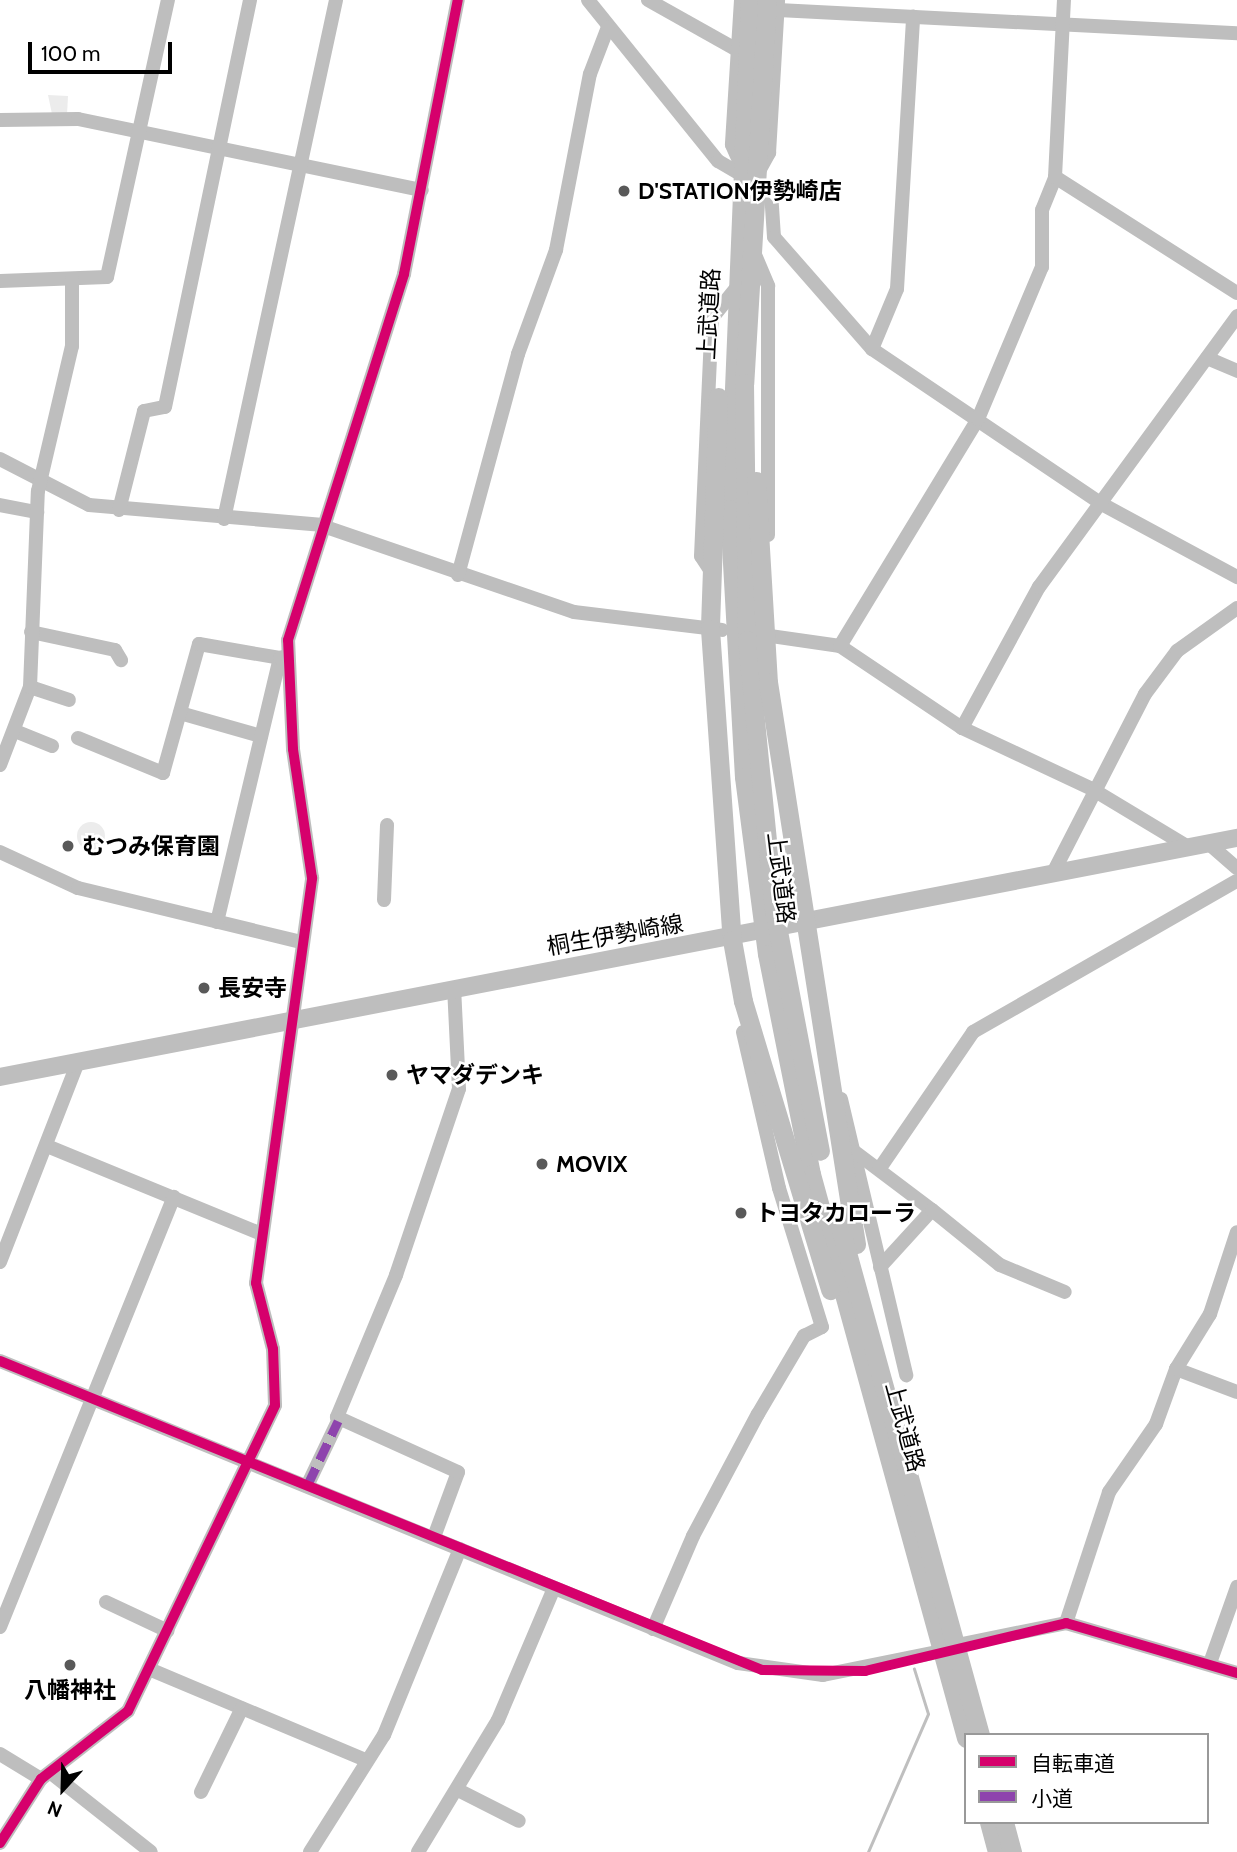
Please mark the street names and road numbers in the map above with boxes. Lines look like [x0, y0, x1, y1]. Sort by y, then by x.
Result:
street label: 上武道路 [693, 267, 725, 361]
street label: 上武道路 [762, 831, 800, 925]
street label: 桐生伊勢崎線 [545, 909, 685, 961]
street label: 上武道路 [880, 1379, 930, 1475]

